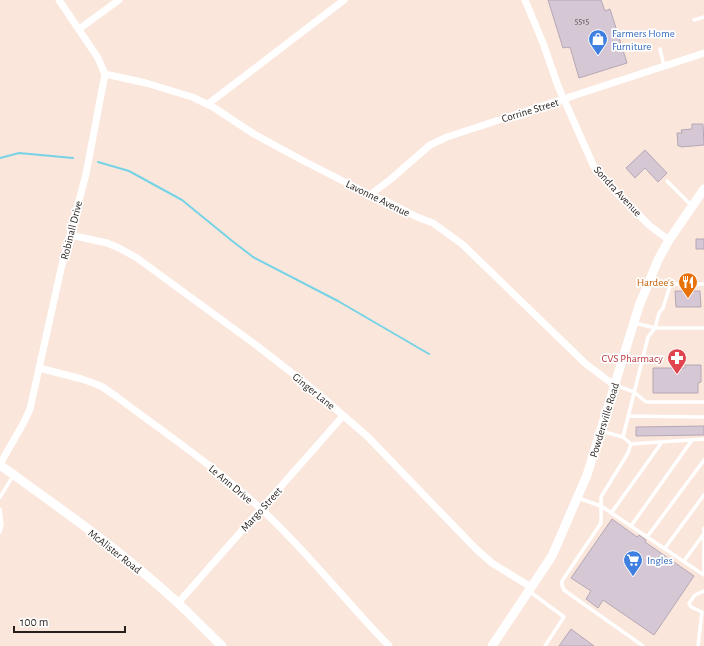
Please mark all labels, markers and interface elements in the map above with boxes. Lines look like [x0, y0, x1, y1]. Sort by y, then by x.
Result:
house number: 5515 [575, 17, 589, 26]
shop icon: Farmers Home Furniture [587, 28, 609, 56]
place label: Farmers Home Furniture [612, 28, 675, 52]
street label: Corrine Street [500, 96, 560, 124]
street label: Sondra Avenue [592, 164, 643, 219]
street label: Lavonne Avenue [344, 178, 411, 219]
street label: Robinall Drive [59, 200, 84, 261]
restaurant icon: Hardee's [677, 271, 699, 299]
place label: Hardee's [637, 277, 674, 288]
pharmacy icon: CVS Pharmacy [666, 347, 688, 375]
place label: CVS Pharmacy [601, 353, 663, 364]
street label: Ginger Lane [290, 371, 337, 412]
street label: Powdersville Road [588, 381, 621, 459]
street label: Le Ann Drive [207, 463, 255, 506]
street label: Margo Street [239, 485, 284, 534]
street label: McAlister Road [86, 527, 144, 576]
supermarket icon: Ingles [622, 549, 644, 577]
place label: Ingles [647, 555, 673, 566]
scale bar [14, 608, 125, 634]
text: 100 m [20, 616, 48, 628]

